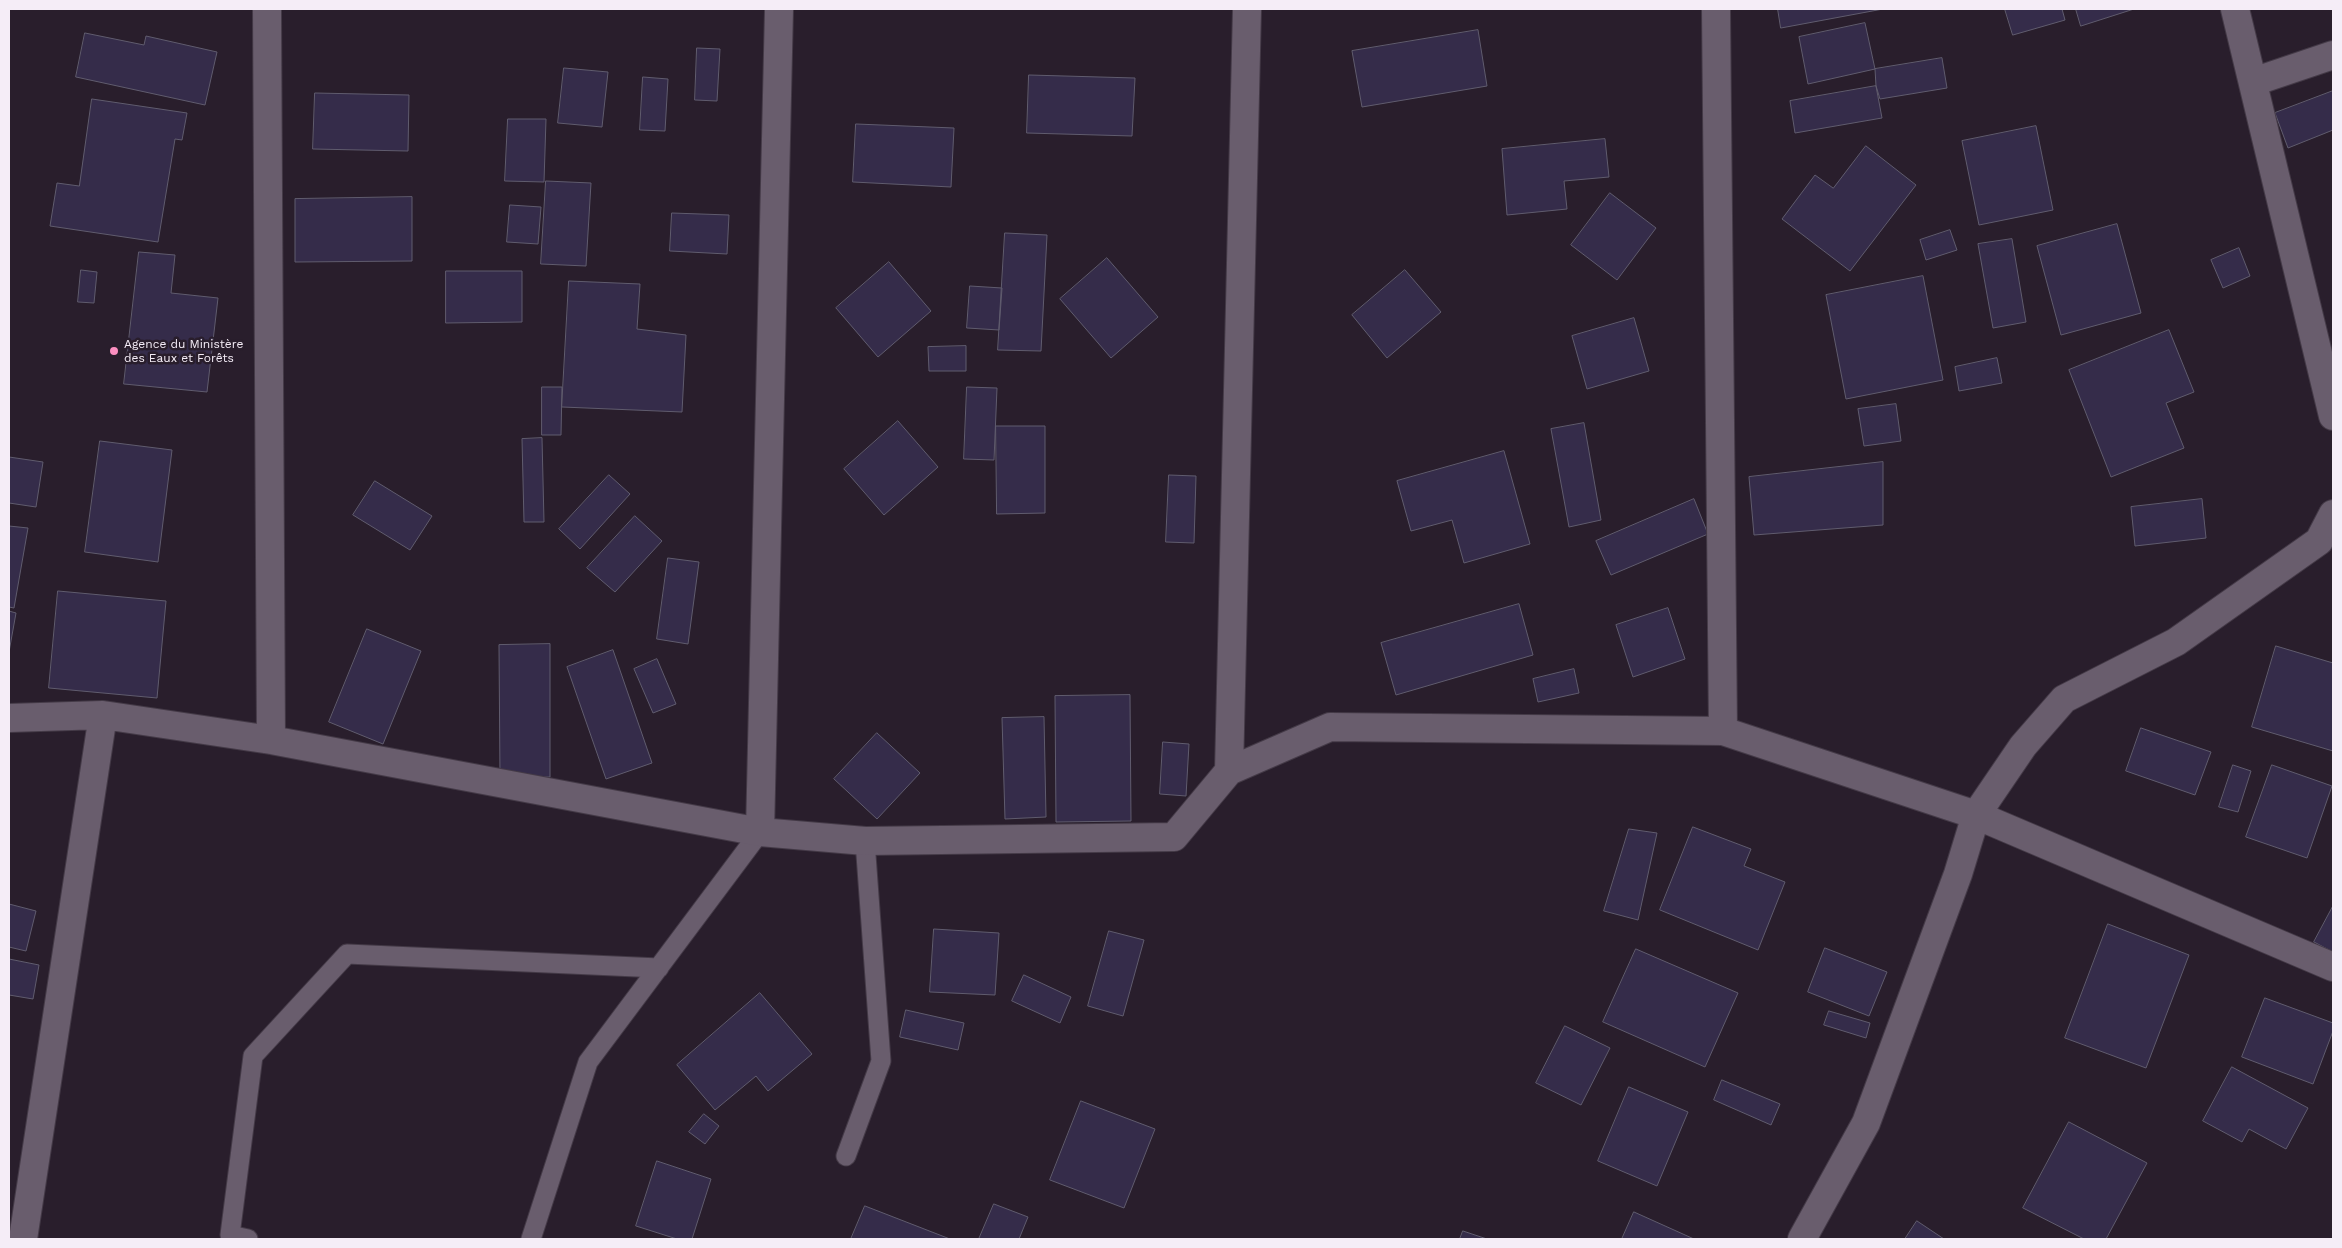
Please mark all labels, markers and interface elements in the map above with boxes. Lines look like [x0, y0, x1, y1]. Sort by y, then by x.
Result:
place label: Agence du Ministère des Eaux et Forêts [124, 337, 243, 365]
marker: Agence du Ministère des Eaux et Forêts [108, 345, 120, 357]

